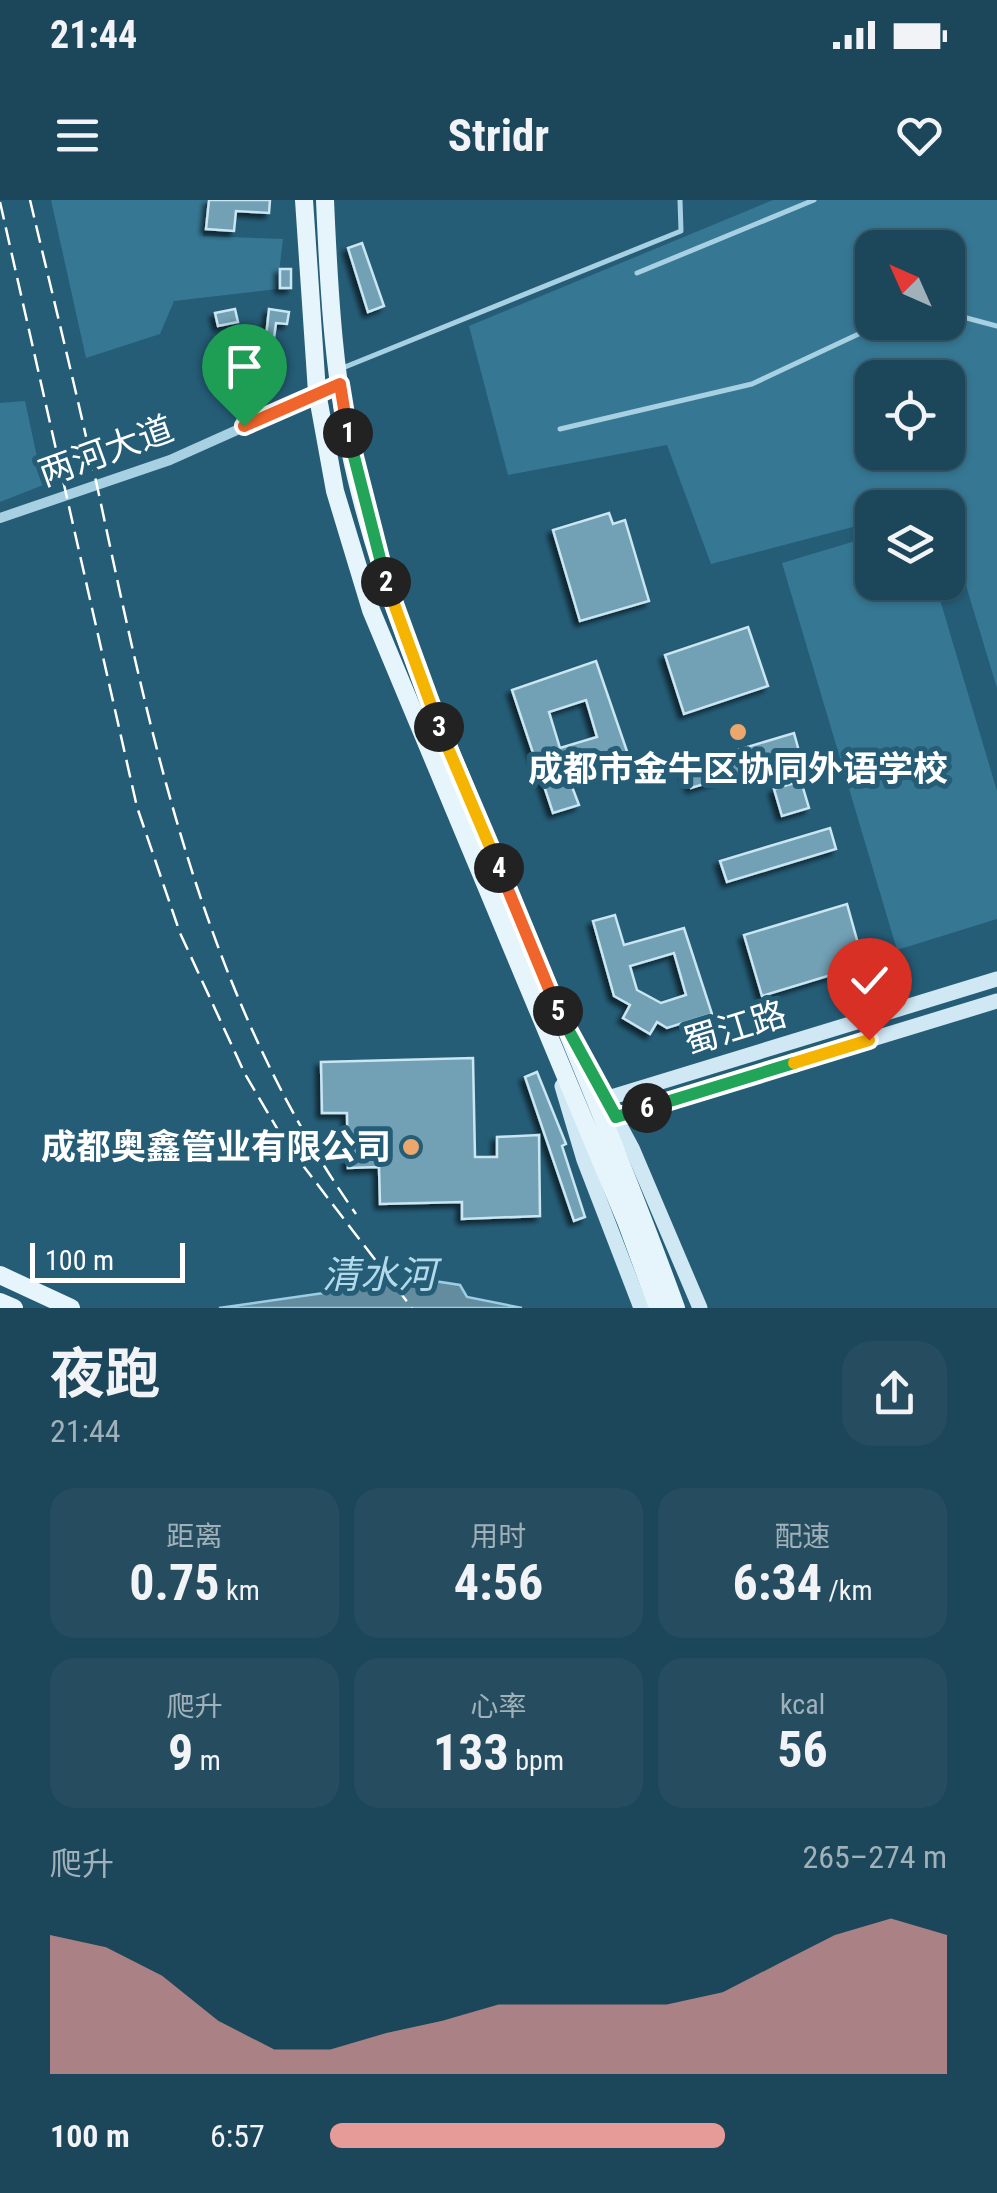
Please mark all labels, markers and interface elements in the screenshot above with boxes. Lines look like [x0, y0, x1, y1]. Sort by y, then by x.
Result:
text: 21:44 [50, 13, 137, 57]
icon: menu [50, 108, 105, 163]
icon: heart [892, 108, 947, 163]
text: Stridr [448, 109, 549, 162]
north arrow [855, 230, 965, 340]
map controls [855, 230, 965, 600]
pin [202, 324, 287, 427]
icon: arrive [217, 339, 272, 394]
button: locate [855, 360, 965, 470]
street label: 两河大道 [33, 408, 179, 495]
pin: 1 [323, 408, 373, 458]
text: 1 [341, 416, 355, 449]
button: layers [855, 490, 965, 600]
pin: 2 [361, 557, 411, 607]
text: 2 [379, 565, 393, 598]
pin: 3 [414, 702, 464, 752]
text: 3 [432, 710, 446, 743]
marker: 成都市金牛区协同外语学校 [727, 721, 749, 743]
place label: 成都市金牛区协同外语学校 [528, 749, 948, 790]
pin: 4 [474, 843, 524, 893]
text: 4 [492, 851, 506, 884]
pin [827, 938, 912, 1041]
icon: check [842, 953, 897, 1008]
pin: 5 [533, 986, 583, 1036]
text: 5 [551, 994, 565, 1027]
street label: 蜀江路 [679, 994, 791, 1063]
pin: 6 [622, 1083, 672, 1133]
text: 6 [640, 1091, 654, 1124]
place label: 成都奥鑫管业有限公司 [41, 1127, 391, 1168]
marker: 成都奥鑫管业有限公司 [400, 1136, 422, 1158]
scale bar [30, 1238, 185, 1282]
text: 100 m [45, 1244, 114, 1277]
water label: 清水河 [322, 1253, 443, 1297]
button: share [842, 1341, 947, 1446]
text: 夜跑 [50, 1342, 160, 1406]
text: 21:44 [50, 1412, 121, 1450]
text: 距离 [166, 1520, 223, 1553]
text: 用时 [470, 1520, 527, 1553]
text: 配速 [774, 1520, 831, 1553]
text: 0.75 [129, 1554, 220, 1612]
text: 4:56 [454, 1554, 543, 1612]
text: 6:34 [732, 1554, 822, 1612]
text: km [220, 1574, 260, 1607]
text: /km [822, 1574, 873, 1607]
text: kcal [780, 1688, 825, 1721]
text: 爬升 [166, 1690, 223, 1723]
text: 心率 [470, 1690, 527, 1723]
text: 56 [777, 1721, 828, 1779]
text: 9 [168, 1724, 193, 1782]
text: 133 [433, 1724, 509, 1782]
text: m [193, 1744, 221, 1777]
text: bpm [509, 1744, 564, 1777]
text: 265–274 m [802, 1838, 947, 1876]
text: 爬升 [50, 1845, 114, 1883]
text: 100 m [50, 2117, 130, 2155]
text: 6:57 [210, 2117, 265, 2155]

